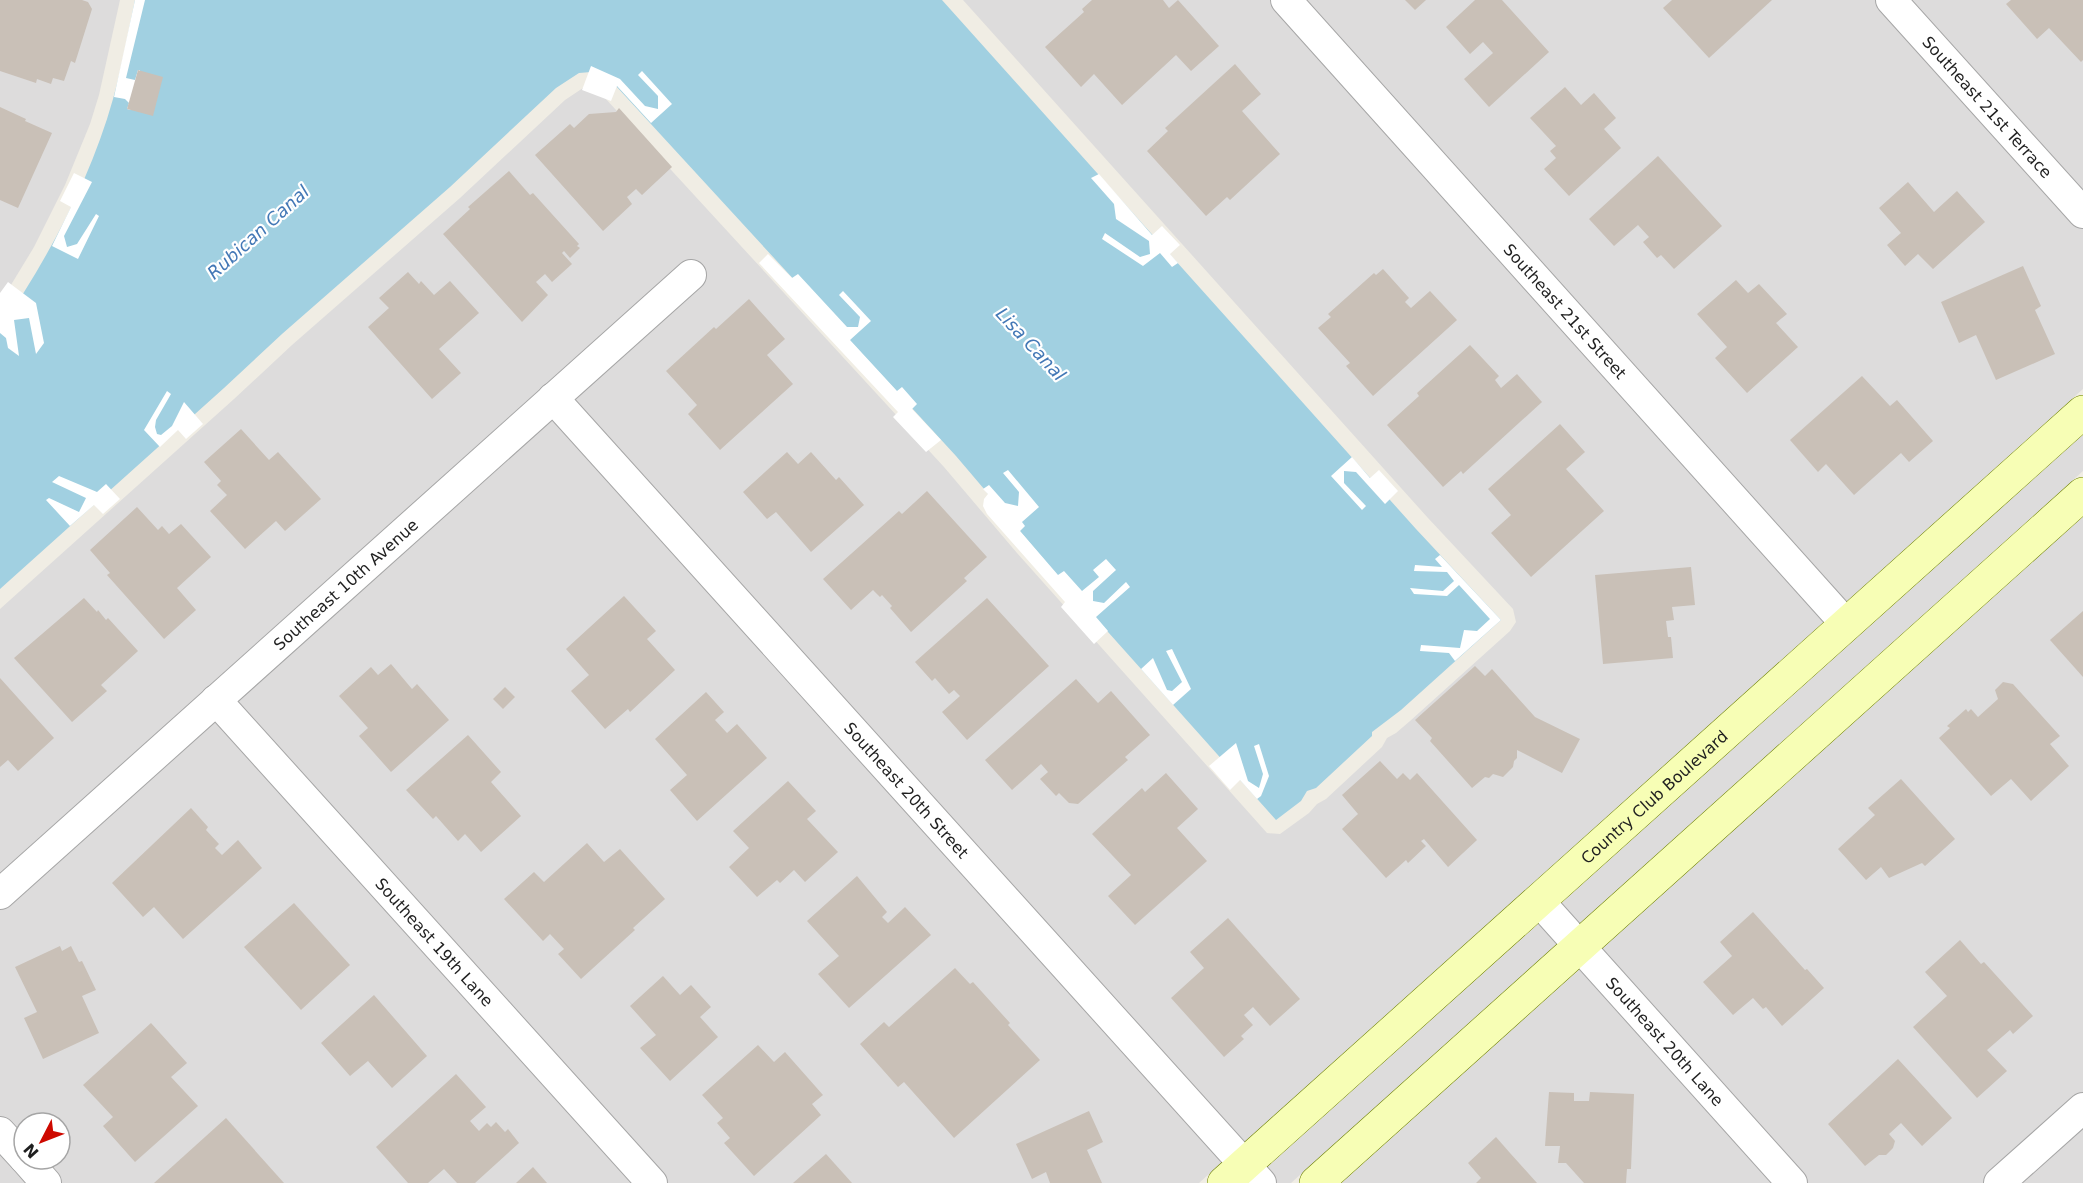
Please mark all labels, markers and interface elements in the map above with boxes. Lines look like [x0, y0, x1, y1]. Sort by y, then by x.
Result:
street label: Southeast 21st Terrace [1919, 32, 2056, 182]
water label: Rubican Canal [203, 181, 313, 283]
street label: Southeast 21st Street [1500, 240, 1631, 382]
water label: Lisa Canal [992, 303, 1070, 385]
street label: Southeast 10th Avenue [270, 515, 422, 654]
street label: Southeast 20th Street [840, 718, 973, 862]
street label: Country Club Boulevard [1577, 726, 1731, 868]
street label: Southeast 19th Lane [372, 874, 497, 1010]
street label: Southeast 20th Lane [1602, 973, 1728, 1110]
north arrow [12, 1111, 72, 1171]
text: N [20, 1139, 43, 1162]

